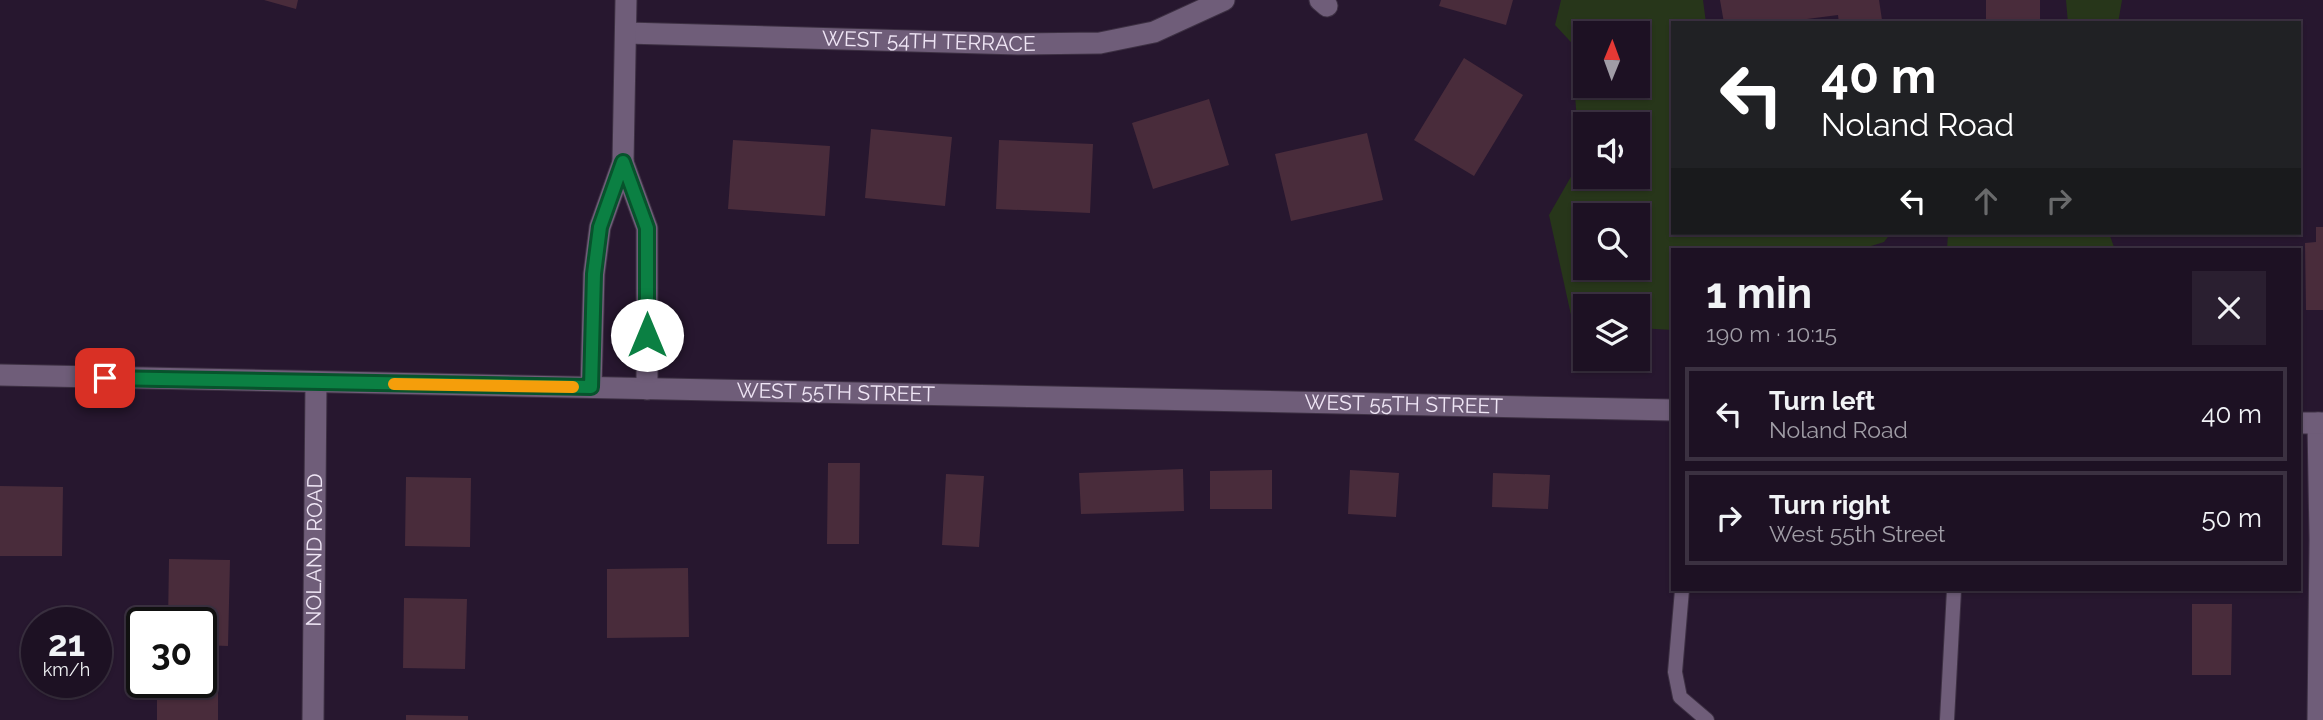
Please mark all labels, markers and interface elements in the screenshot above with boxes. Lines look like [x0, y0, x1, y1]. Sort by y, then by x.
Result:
north arrow [1573, 21, 1650, 98]
map controls [1573, 21, 1650, 371]
street label: WEST 54TH TERRACE [822, 25, 1036, 56]
text: 40 m [1821, 47, 1936, 104]
icon: left [1706, 49, 1797, 140]
text: Noland Road [1821, 106, 2014, 143]
button: sound [1573, 112, 1650, 189]
icon: left [1894, 182, 1932, 220]
icon: ahead [1967, 182, 2005, 220]
icon: right [2040, 182, 2078, 220]
button: search [1573, 203, 1650, 280]
text: 1 min [1706, 269, 1812, 318]
button: close [2192, 271, 2266, 345]
button: layers [1573, 294, 1650, 371]
position arrow [610, 298, 684, 372]
text: 190 m · 10:15 [1706, 320, 1837, 347]
pin [75, 348, 135, 408]
icon: arrive [86, 359, 124, 397]
street label: WEST 55TH STREET [736, 377, 936, 407]
text: Turn left [1769, 386, 1875, 416]
street label: WEST 55TH STREET [1304, 389, 1503, 418]
icon: left [1710, 395, 1748, 433]
text: 40 m [2201, 399, 2262, 429]
text: Noland Road [1769, 416, 1908, 443]
street label: NOLAND ROAD [301, 473, 327, 627]
text: Turn right [1769, 490, 1890, 520]
icon: right [1710, 499, 1748, 537]
text: 50 m [2201, 503, 2262, 533]
text: West 55th Street [1769, 520, 1946, 547]
speed limit sign: 30 [126, 607, 217, 698]
text: 21 [48, 623, 85, 664]
text: km/h [43, 659, 90, 680]

